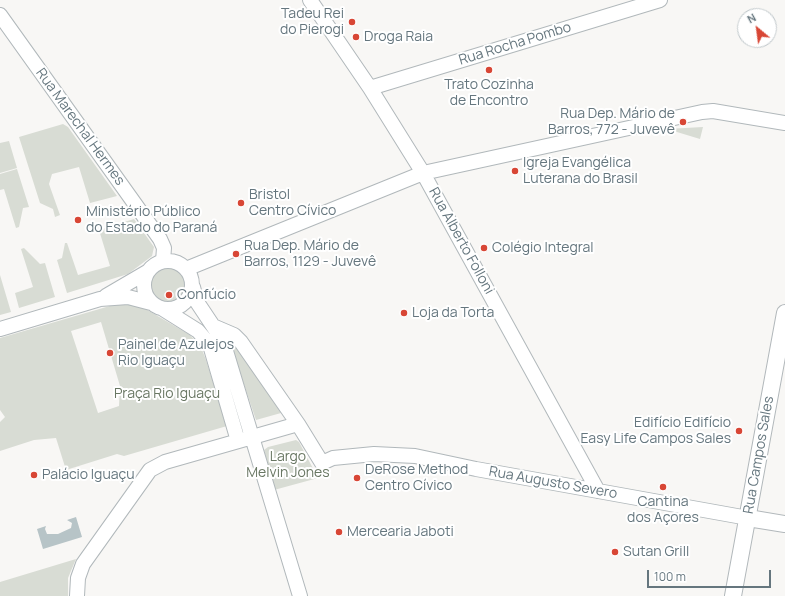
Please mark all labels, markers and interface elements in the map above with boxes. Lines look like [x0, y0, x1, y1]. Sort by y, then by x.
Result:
place label: Tadeu Rei do Pierogi [280, 6, 344, 38]
north arrow [737, 8, 777, 48]
text: N [744, 9, 759, 26]
marker: Tadeu Rei do Pierogi [347, 17, 357, 27]
street label: Rua Rocha Pombo [457, 19, 573, 69]
place label: Droga Raia [364, 29, 433, 45]
marker: Droga Raia [351, 32, 361, 42]
street label: Rua Marechal Hermes [32, 65, 128, 189]
marker: Trato Cozinha de Encontro [484, 65, 494, 75]
place label: Trato Cozinha de Encontro [444, 77, 534, 110]
place label: Rua Dep. Mário de Barros, 772 - Juvevê [548, 106, 675, 138]
marker: Rua Dep. Mário de Barros, 772 - Juvevê [678, 117, 688, 127]
place label: Igreja Evangélica Luterana do Brasil [523, 155, 638, 188]
marker: Igreja Evangélica Luterana do Brasil [510, 166, 520, 176]
street label: Rua Alberto Folloni [425, 185, 497, 297]
place label: Bristol Centro Cívico [249, 187, 336, 220]
marker: Bristol Centro Cívico [236, 198, 246, 208]
place label: Ministério Público do Estado do Paraná [86, 204, 217, 236]
marker: Ministério Público do Estado do Paraná [73, 215, 83, 225]
place label: Rua Dep. Mário de Barros, 1129 - Juvevê [244, 238, 376, 270]
place label: Colégio Integral [492, 240, 594, 256]
marker: Colégio Integral [479, 243, 489, 253]
marker: Rua Dep. Mário de Barros, 1129 - Juvevê [231, 249, 241, 259]
place label: Confúcio [177, 287, 236, 303]
marker: Confúcio [164, 290, 174, 300]
place label: Loja da Torta [412, 305, 494, 321]
marker: Loja da Torta [399, 308, 409, 318]
place label: Painel de Azulejos Rio Iguaçu [118, 337, 234, 370]
marker: Painel de Azulejos Rio Iguaçu [105, 348, 115, 358]
park label: Praça Rio Iguaçu [114, 386, 220, 402]
street label: Rua Campos Sales [740, 395, 778, 515]
place label: Edifício Edifício Easy Life Campos Sales [580, 415, 731, 448]
marker: Edifício Edifício Easy Life Campos Sales [734, 426, 744, 436]
park label: Largo Melvin Jones [246, 449, 330, 482]
place label: DeRose Method Centro Cívico [365, 462, 468, 494]
street label: Rua Augusto Severo [488, 463, 618, 503]
place label: Palácio Iguaçu [42, 467, 135, 483]
marker: Palácio Iguaçu [29, 470, 39, 480]
marker: DeRose Method Centro Cívico [352, 473, 362, 483]
marker: Cantina dos Açores [658, 482, 668, 492]
place label: Cantina dos Açores [627, 494, 699, 526]
place label: Mercearia Jaboti [347, 524, 454, 540]
marker: Mercearia Jaboti [334, 527, 344, 537]
place label: Sutan Grill [623, 544, 689, 560]
marker: Sutan Grill [610, 547, 620, 557]
scale bar [649, 562, 773, 588]
text: 100 m [654, 568, 686, 585]

